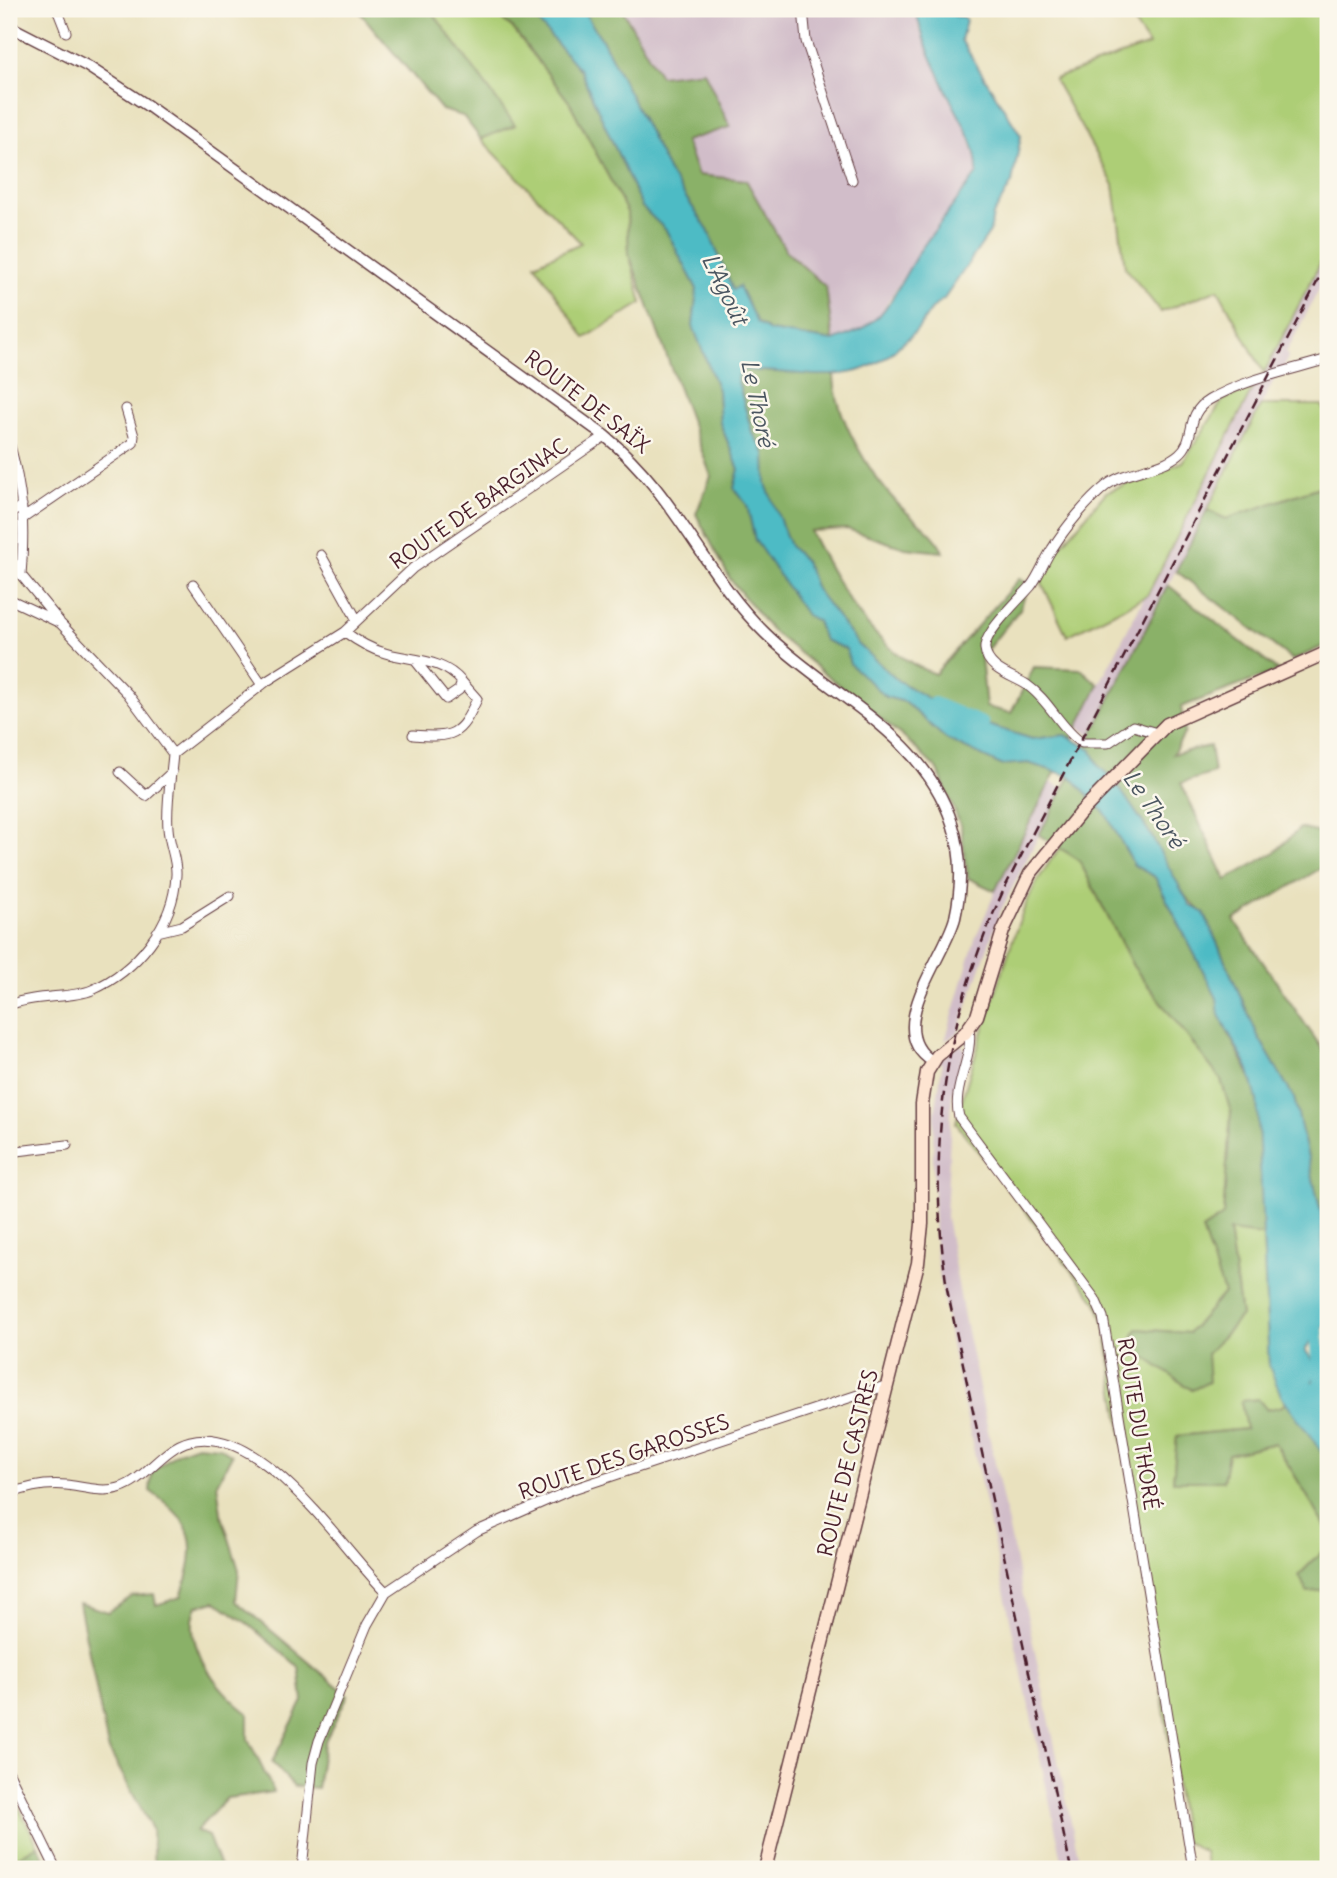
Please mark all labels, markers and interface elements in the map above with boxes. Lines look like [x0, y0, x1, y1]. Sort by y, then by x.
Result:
water label: L'Agoût [696, 248, 757, 332]
street label: ROUTE DE SAÏX [519, 344, 655, 459]
water label: Le Thoré [735, 356, 782, 451]
street label: ROUTE DE BARGINAC [385, 432, 573, 575]
water label: Le Thoré [1117, 764, 1193, 855]
street label: ROUTE DU THORÉ [1112, 1336, 1165, 1512]
street label: ROUTE DE CASTRES [811, 1367, 884, 1559]
street label: ROUTE DES GAROSSES [515, 1408, 733, 1505]

